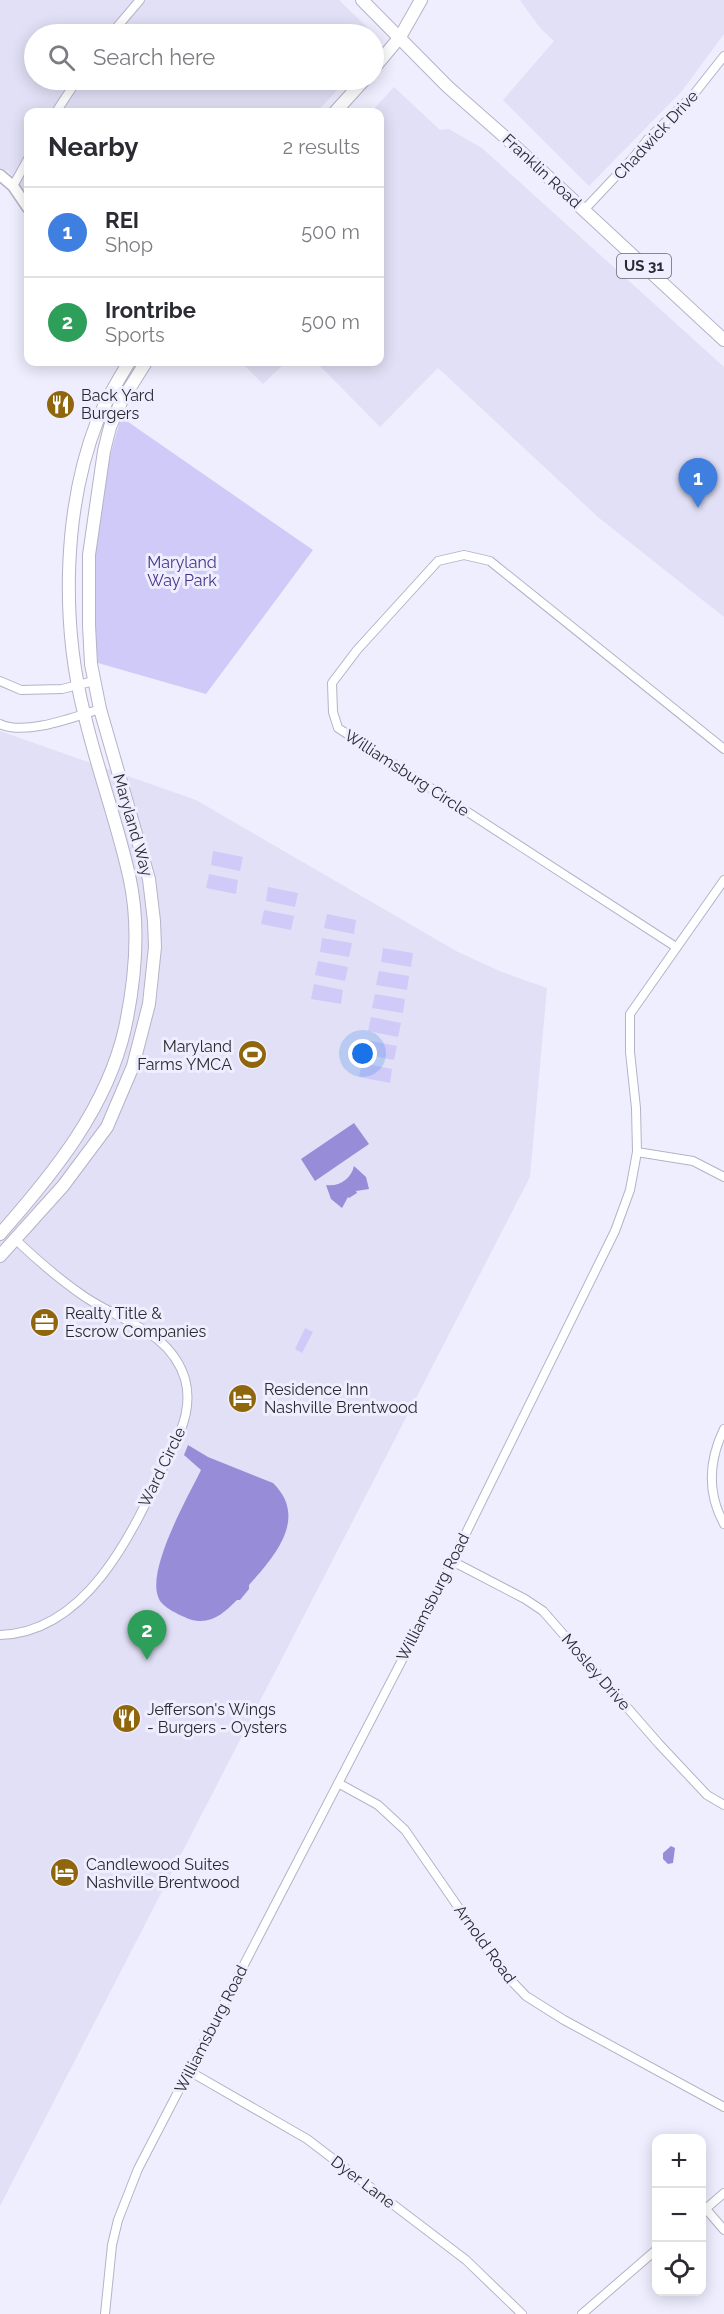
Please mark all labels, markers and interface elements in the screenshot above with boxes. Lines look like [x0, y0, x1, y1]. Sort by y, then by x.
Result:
search box [24, 24, 384, 90]
icon: search [45, 41, 78, 74]
text: Search here [93, 44, 215, 70]
street label: Chadwick Drive [610, 86, 702, 184]
street label: Franklin Road [499, 130, 585, 212]
text: Nearby [48, 132, 138, 162]
text: 2 results [283, 135, 360, 159]
text: REI [105, 207, 139, 233]
text: 1 [63, 220, 72, 244]
text: 500 m [301, 220, 360, 244]
text: Shop [105, 233, 153, 257]
road number: US 31 [617, 254, 671, 278]
text: Irontribe [105, 297, 196, 323]
text: 2 [62, 310, 73, 334]
text: 500 m [301, 310, 360, 334]
text: Sports [105, 323, 165, 347]
place label: Back Yard Burgers [81, 386, 154, 423]
restaurant icon: Back Yard Burgers [44, 388, 76, 420]
pin: 1 [678, 458, 718, 508]
park label: Maryland Way Park [147, 553, 217, 590]
street label: Williamsburg Circle [341, 726, 473, 820]
street label: Maryland Way [109, 771, 157, 879]
place label: Maryland Farms YMCA [137, 1037, 232, 1074]
sports icon: Maryland Farms YMCA [237, 1039, 269, 1071]
your location [348, 1039, 377, 1068]
place label: Realty Title & Escrow Companies [65, 1304, 206, 1341]
office icon: Realty Title & Escrow Companies [28, 1306, 60, 1338]
place label: Residence Inn Nashville Brentwood [264, 1380, 418, 1417]
hotel icon: Residence Inn Nashville Brentwood [227, 1382, 259, 1414]
street label: Ward Circle [135, 1424, 189, 1510]
street label: Williamsburg Road [393, 1530, 473, 1664]
pin: 2 [128, 1610, 166, 1660]
street label: Mosley Drive [558, 1630, 634, 1714]
place label: Jefferson's Wings - Burgers - Oysters [147, 1700, 287, 1737]
restaurant icon: Jefferson's Wings - Burgers - Oysters [110, 1702, 142, 1734]
place label: Candlewood Suites Nashville Brentwood [86, 1855, 240, 1892]
hotel icon: Candlewood Suites Nashville Brentwood [49, 1857, 81, 1889]
street label: Arnold Road [450, 1901, 520, 1987]
street label: Williamsburg Road [171, 1962, 251, 2096]
map controls [652, 2134, 706, 2296]
button: + [652, 2134, 706, 2188]
street label: Dyer Lane [327, 2152, 399, 2212]
button: − [652, 2188, 706, 2242]
button: locate [652, 2242, 706, 2296]

